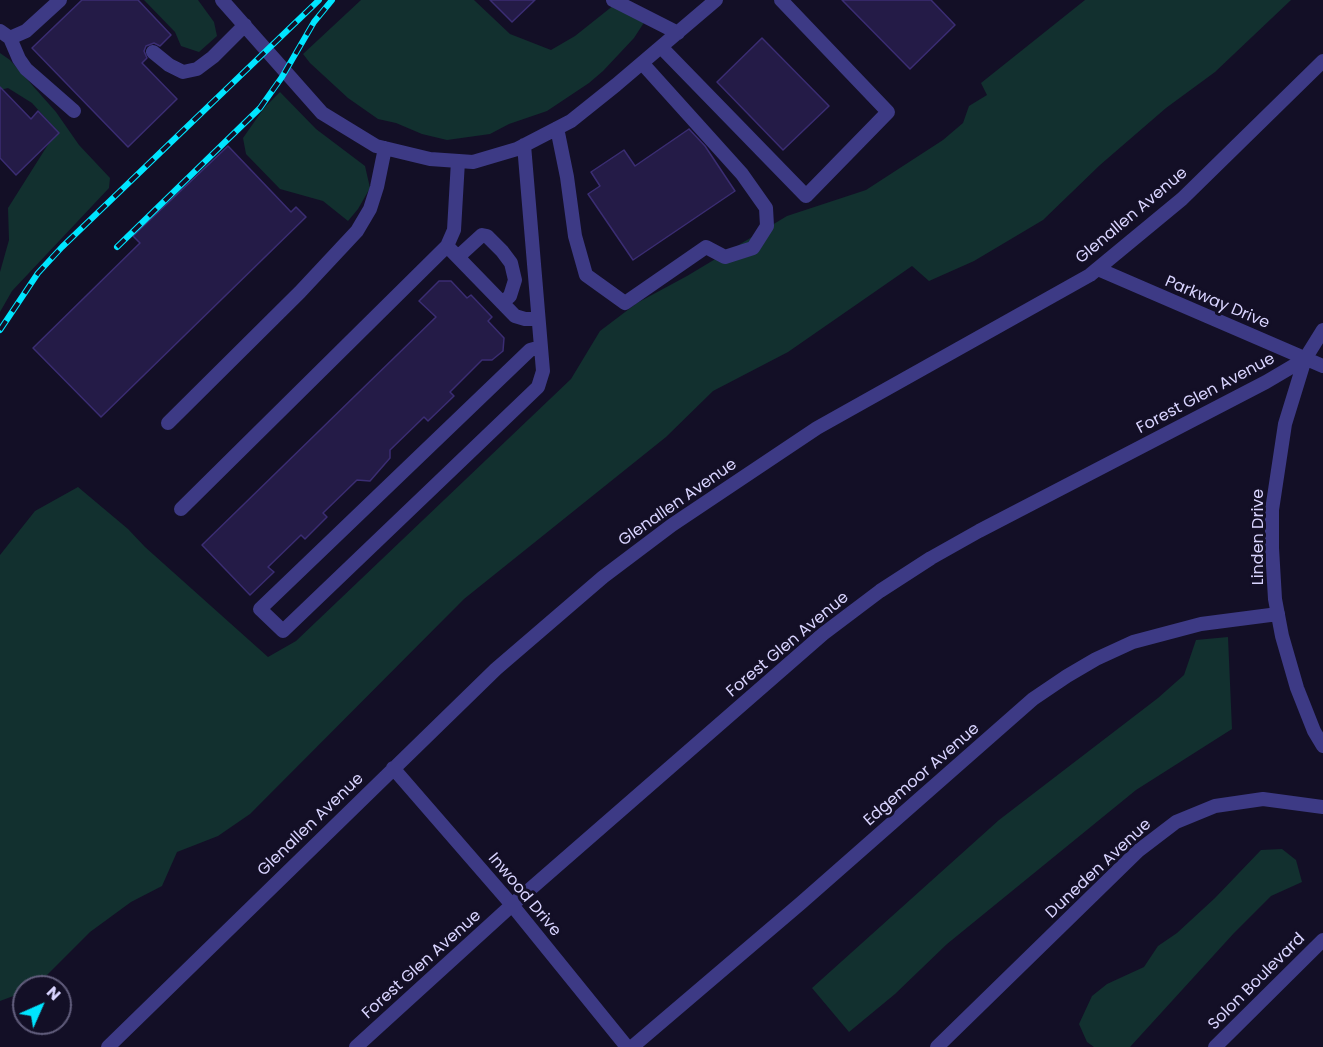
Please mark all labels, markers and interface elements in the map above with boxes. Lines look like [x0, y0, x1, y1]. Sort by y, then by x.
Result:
street label: Glenallen Avenue [1072, 164, 1192, 268]
street label: Parkway Drive [1162, 272, 1272, 334]
street label: Forest Glen Avenue [1134, 349, 1278, 439]
street label: Glenallen Avenue [615, 455, 741, 551]
street label: Linden Drive [1249, 489, 1269, 585]
street label: Forest Glen Avenue [723, 588, 853, 702]
street label: Edgemoor Avenue [860, 720, 984, 830]
street label: Glenallen Avenue [254, 770, 368, 880]
street label: Duneden Avenue [1042, 815, 1156, 923]
street label: Inwood Drive [484, 849, 564, 941]
street label: Forest Glen Avenue [359, 906, 485, 1024]
street label: Solon Boulevard [1205, 930, 1309, 1034]
north arrow [12, 975, 72, 1035]
text: N [41, 981, 66, 1006]

